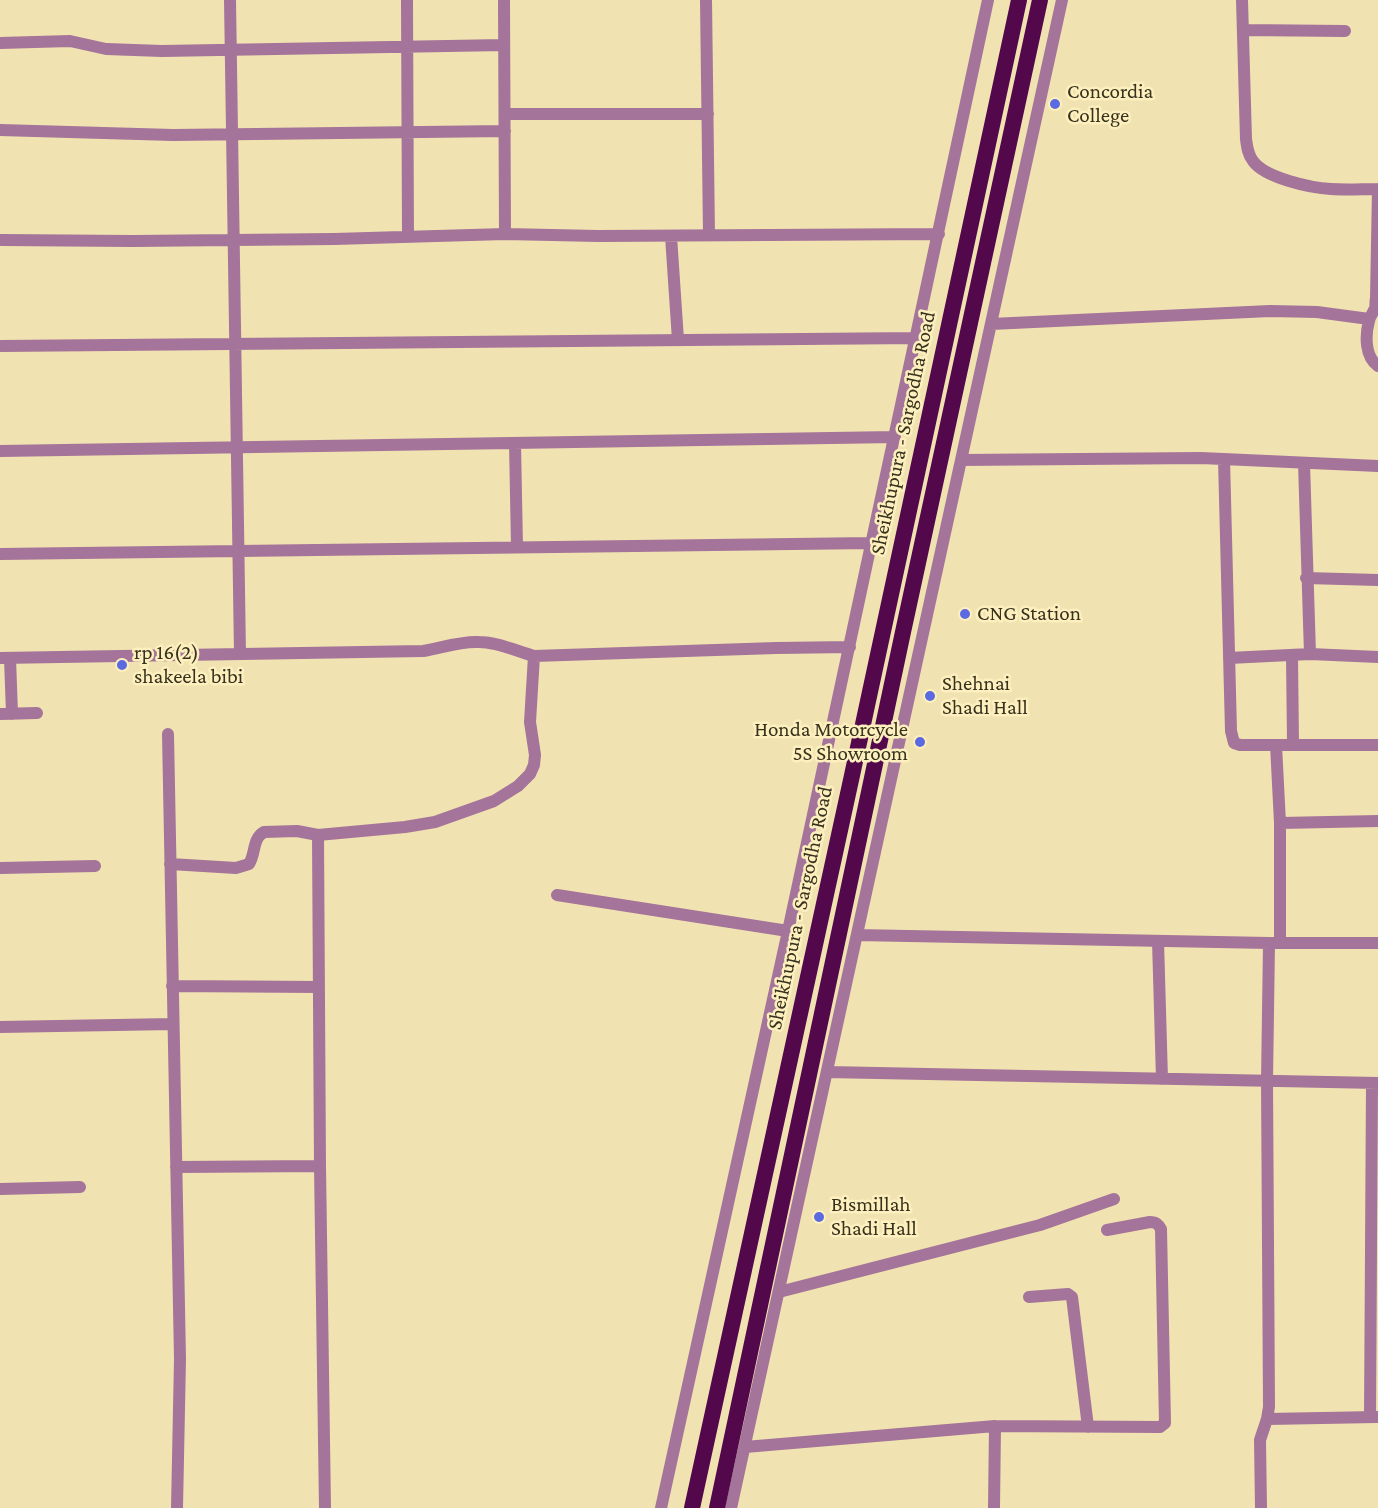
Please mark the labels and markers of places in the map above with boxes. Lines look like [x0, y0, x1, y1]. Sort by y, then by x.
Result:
place label: Concordia College [1067, 79, 1153, 129]
marker: Concordia College [1048, 97, 1062, 111]
place label: CNG Station [977, 601, 1081, 627]
marker: CNG Station [958, 607, 972, 621]
place label: rp 16(2) shakeela bibi [134, 640, 243, 690]
marker: rp 16(2) shakeela bibi [115, 658, 129, 672]
place label: Shehnai Shadi Hall [942, 671, 1028, 721]
marker: Shehnai Shadi Hall [923, 689, 937, 703]
place label: Honda Motorcycle 5S Showroom [754, 717, 908, 767]
marker: Honda Motorcycle 5S Showroom [913, 735, 927, 749]
place label: Bismillah Shadi Hall [831, 1192, 917, 1242]
marker: Bismillah Shadi Hall [812, 1210, 826, 1224]

